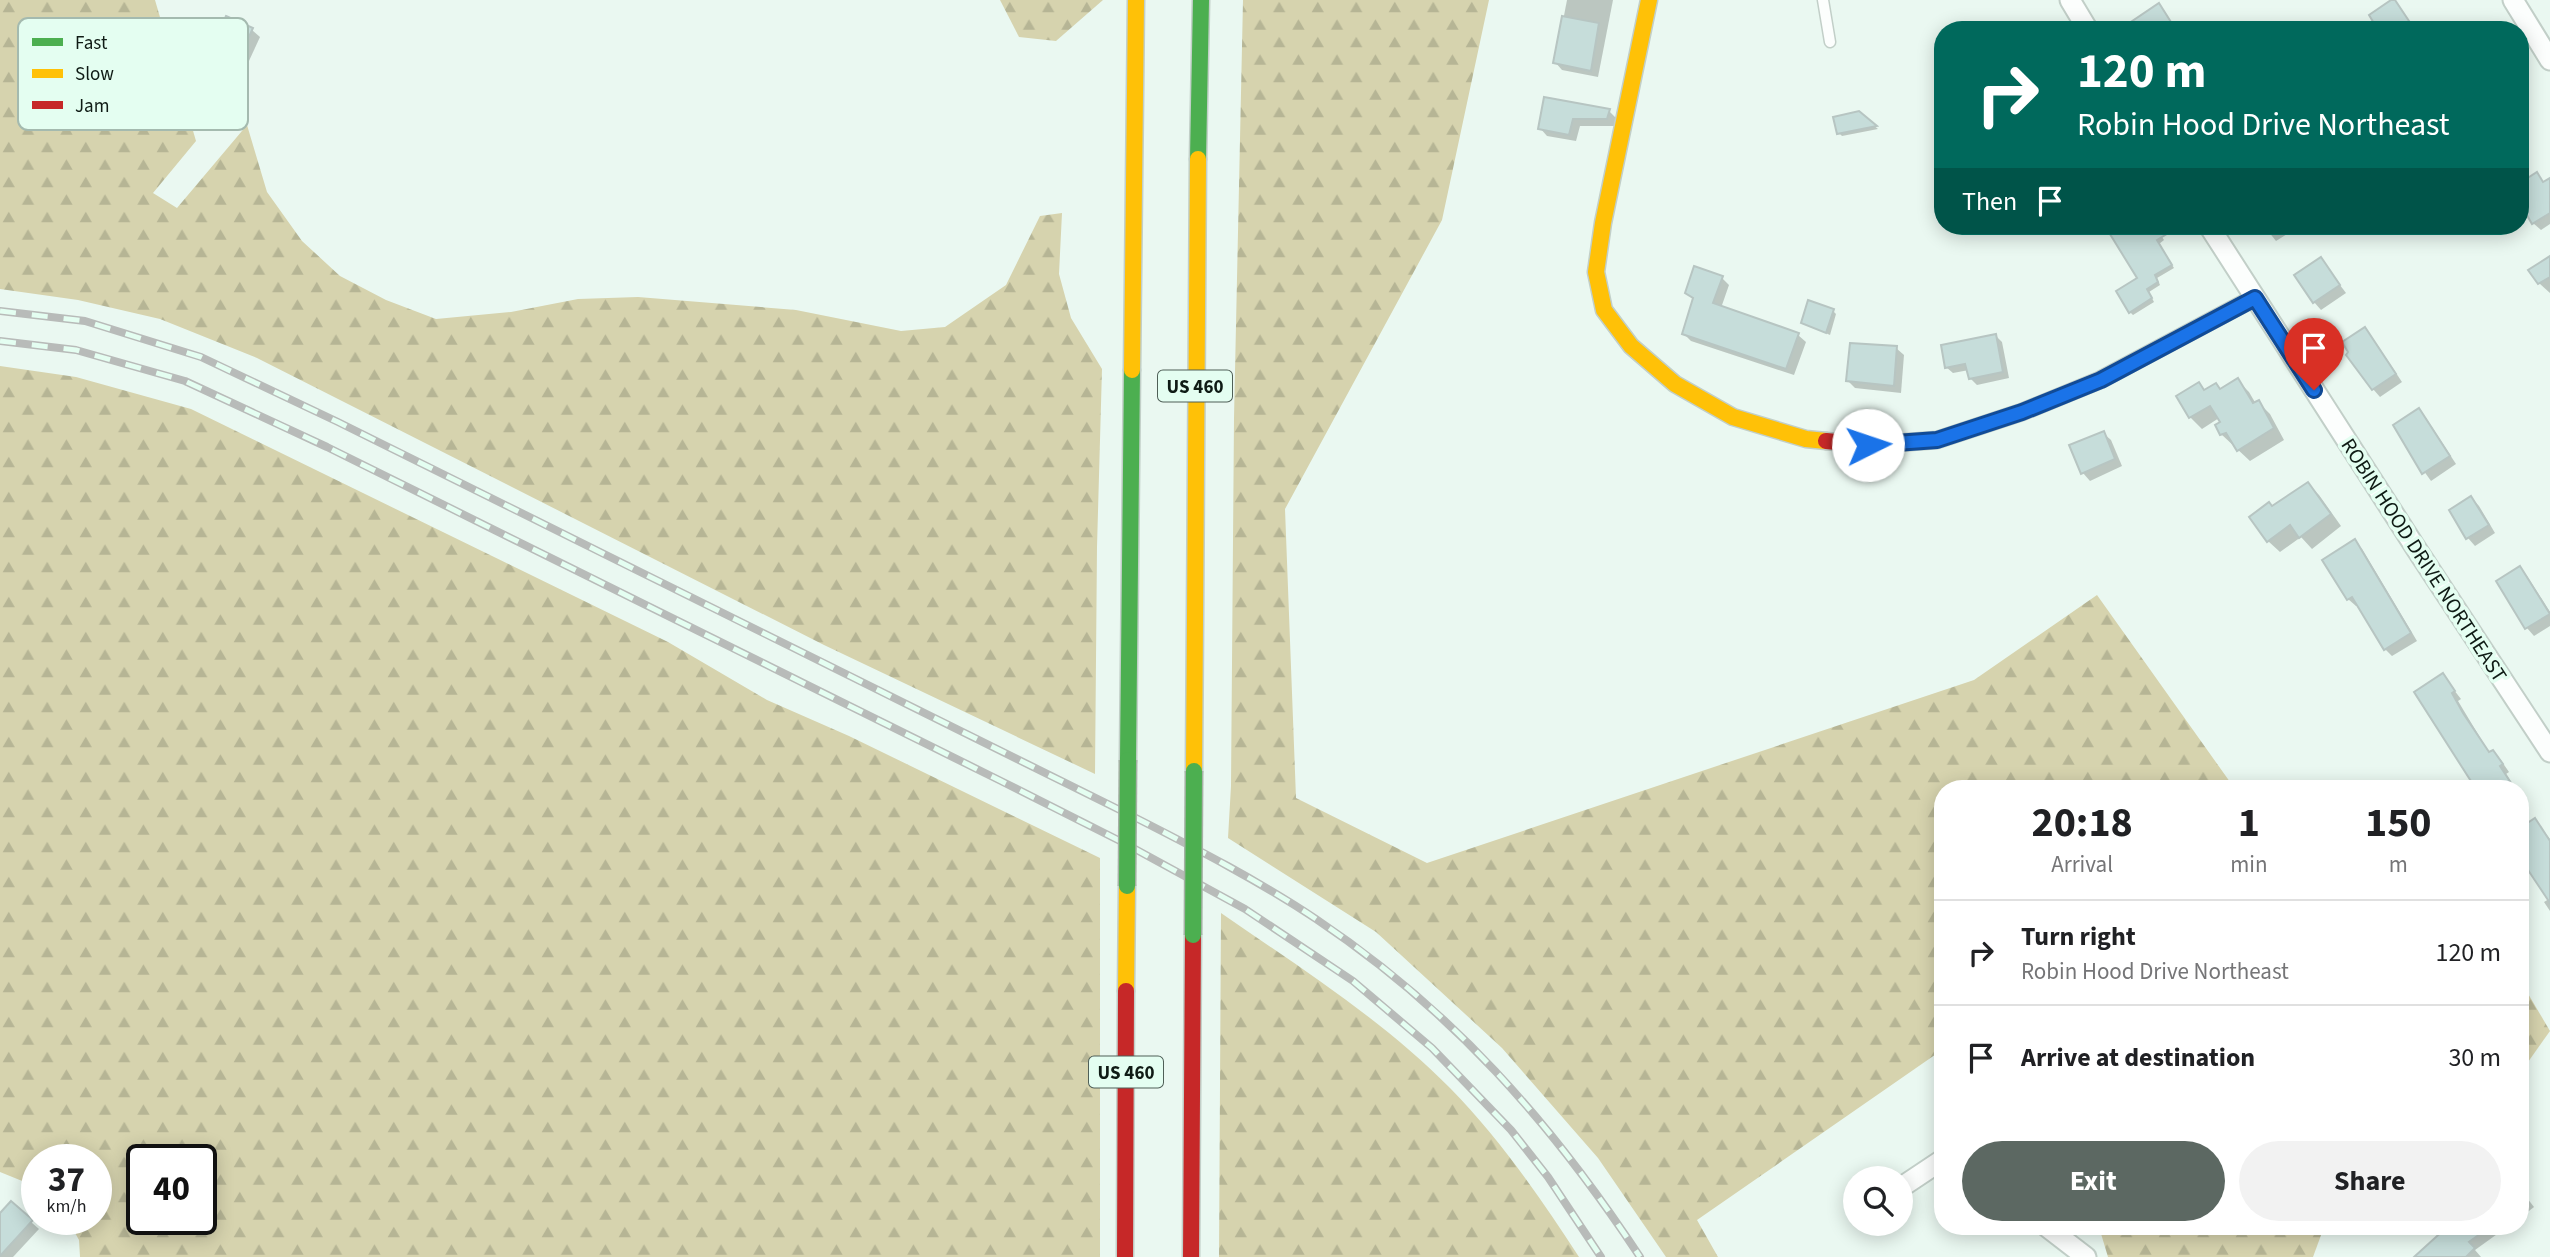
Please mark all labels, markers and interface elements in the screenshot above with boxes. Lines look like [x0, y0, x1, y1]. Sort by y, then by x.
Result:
legend [18, 18, 248, 130]
text: Fast [75, 30, 108, 57]
text: 120 m [2077, 37, 2206, 107]
icon: right [1962, 49, 2053, 140]
text: Slow [75, 61, 114, 88]
text: Jam [75, 93, 109, 120]
text: Robin Hood Drive Northeast [2077, 102, 2450, 148]
icon: arrive [2031, 182, 2069, 220]
text: Then [1962, 183, 2017, 220]
pin [2284, 318, 2344, 390]
icon: arrive [2295, 329, 2333, 367]
road number: US 460 [1158, 370, 1232, 402]
position arrow [1831, 408, 1905, 482]
street label: ROBIN HOOD DRIVE NORTHEAST [2334, 432, 2514, 688]
text: 20:18 [2031, 793, 2133, 853]
text: 1 [2238, 793, 2260, 853]
text: 150 [2365, 793, 2432, 853]
text: Arrival [2051, 848, 2113, 881]
text: min [2230, 848, 2268, 881]
text: m [2389, 848, 2408, 881]
text: Turn right [2021, 918, 2136, 955]
icon: right [1962, 934, 2000, 972]
text: 120 m [2435, 934, 2501, 971]
text: Robin Hood Drive Northeast [2021, 955, 2289, 988]
icon: arrive [1962, 1039, 2000, 1077]
text: Arrive at destination [2021, 1039, 2255, 1076]
text: 30 m [2448, 1039, 2501, 1076]
road number: US 460 [1089, 1056, 1163, 1088]
button: Exit [1962, 1141, 2225, 1221]
button: Share [2239, 1141, 2501, 1221]
speed limit sign: 40 [126, 1144, 217, 1235]
text: 37 [48, 1155, 85, 1205]
map controls [1843, 1166, 1913, 1236]
button: search [1843, 1166, 1913, 1236]
text: km/h [47, 1194, 86, 1219]

